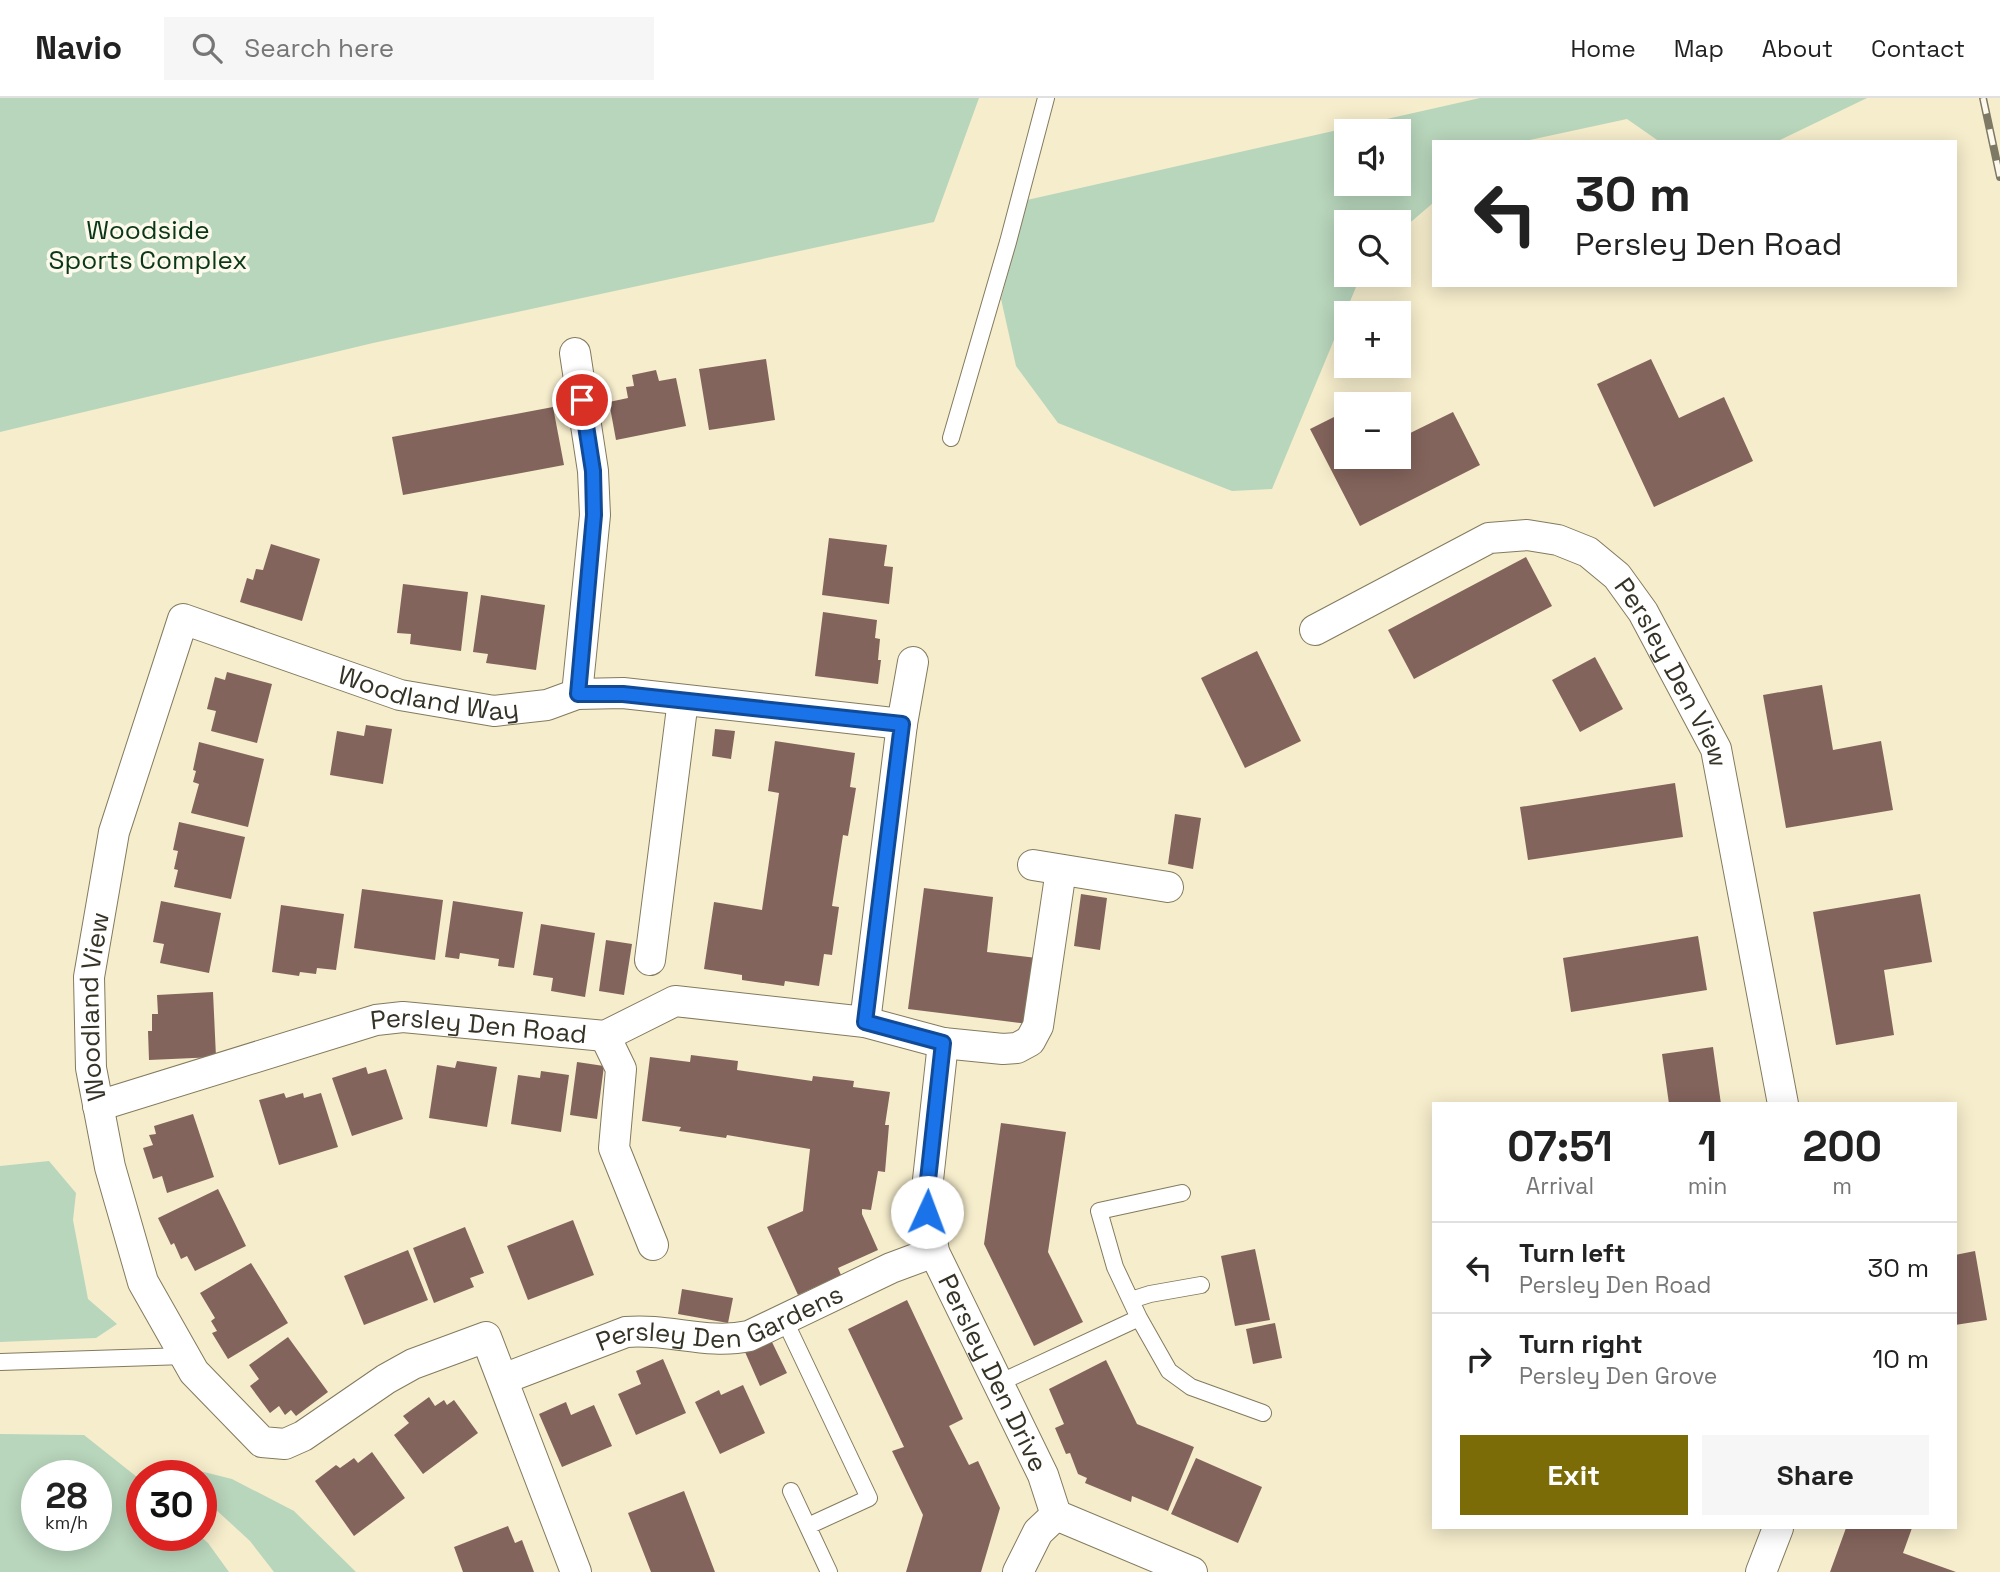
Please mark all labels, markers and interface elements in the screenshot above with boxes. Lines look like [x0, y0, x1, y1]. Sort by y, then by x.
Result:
search box [164, 17, 654, 80]
text: Navio [35, 27, 122, 69]
icon: search [188, 29, 226, 67]
text: Search here [244, 31, 394, 65]
text: Home [1570, 33, 1636, 64]
text: Map [1674, 33, 1724, 64]
text: About [1762, 33, 1833, 64]
text: Contact [1871, 33, 1965, 64]
map controls [1334, 119, 1411, 469]
button: sound [1334, 119, 1411, 196]
text: 30 m [1575, 163, 1691, 225]
icon: left [1460, 168, 1551, 259]
button: search [1334, 210, 1411, 287]
park label: Woodside Sports Complex [48, 213, 248, 277]
text: Persley Den Road [1575, 224, 1842, 264]
button: + [1334, 301, 1411, 378]
pin [552, 370, 612, 430]
icon: arrive [563, 381, 601, 419]
button: − [1334, 392, 1411, 469]
street label: Persley Den View [1607, 571, 1736, 770]
street label: Woodland Way [333, 658, 521, 729]
street label: Woodland View [72, 909, 117, 1104]
street label: Persley Den Road [368, 1000, 588, 1051]
text: 07:51 [1507, 1120, 1613, 1173]
text: 1 [1698, 1120, 1717, 1173]
text: 200 [1802, 1120, 1882, 1173]
text: Arrival [1526, 1171, 1594, 1201]
text: min [1688, 1171, 1727, 1201]
text: m [1832, 1171, 1852, 1201]
position arrow [890, 1175, 964, 1249]
text: Turn left [1519, 1236, 1626, 1270]
icon: left [1460, 1249, 1498, 1287]
text: 30 m [1868, 1251, 1929, 1285]
street label: Persley Den Drive [930, 1268, 1056, 1477]
text: Persley Den Road [1519, 1270, 1711, 1300]
street label: Persley Den Gardens [591, 1277, 849, 1359]
text: Turn right [1519, 1327, 1643, 1361]
icon: right [1460, 1340, 1498, 1378]
text: 10 m [1872, 1342, 1929, 1376]
text: Persley Den Grove [1519, 1361, 1717, 1391]
button: Exit [1460, 1435, 1688, 1515]
button: Share [1702, 1435, 1929, 1515]
speed limit sign: 30 [126, 1460, 217, 1551]
text: 28 [46, 1474, 87, 1518]
text: km/h [45, 1511, 88, 1534]

